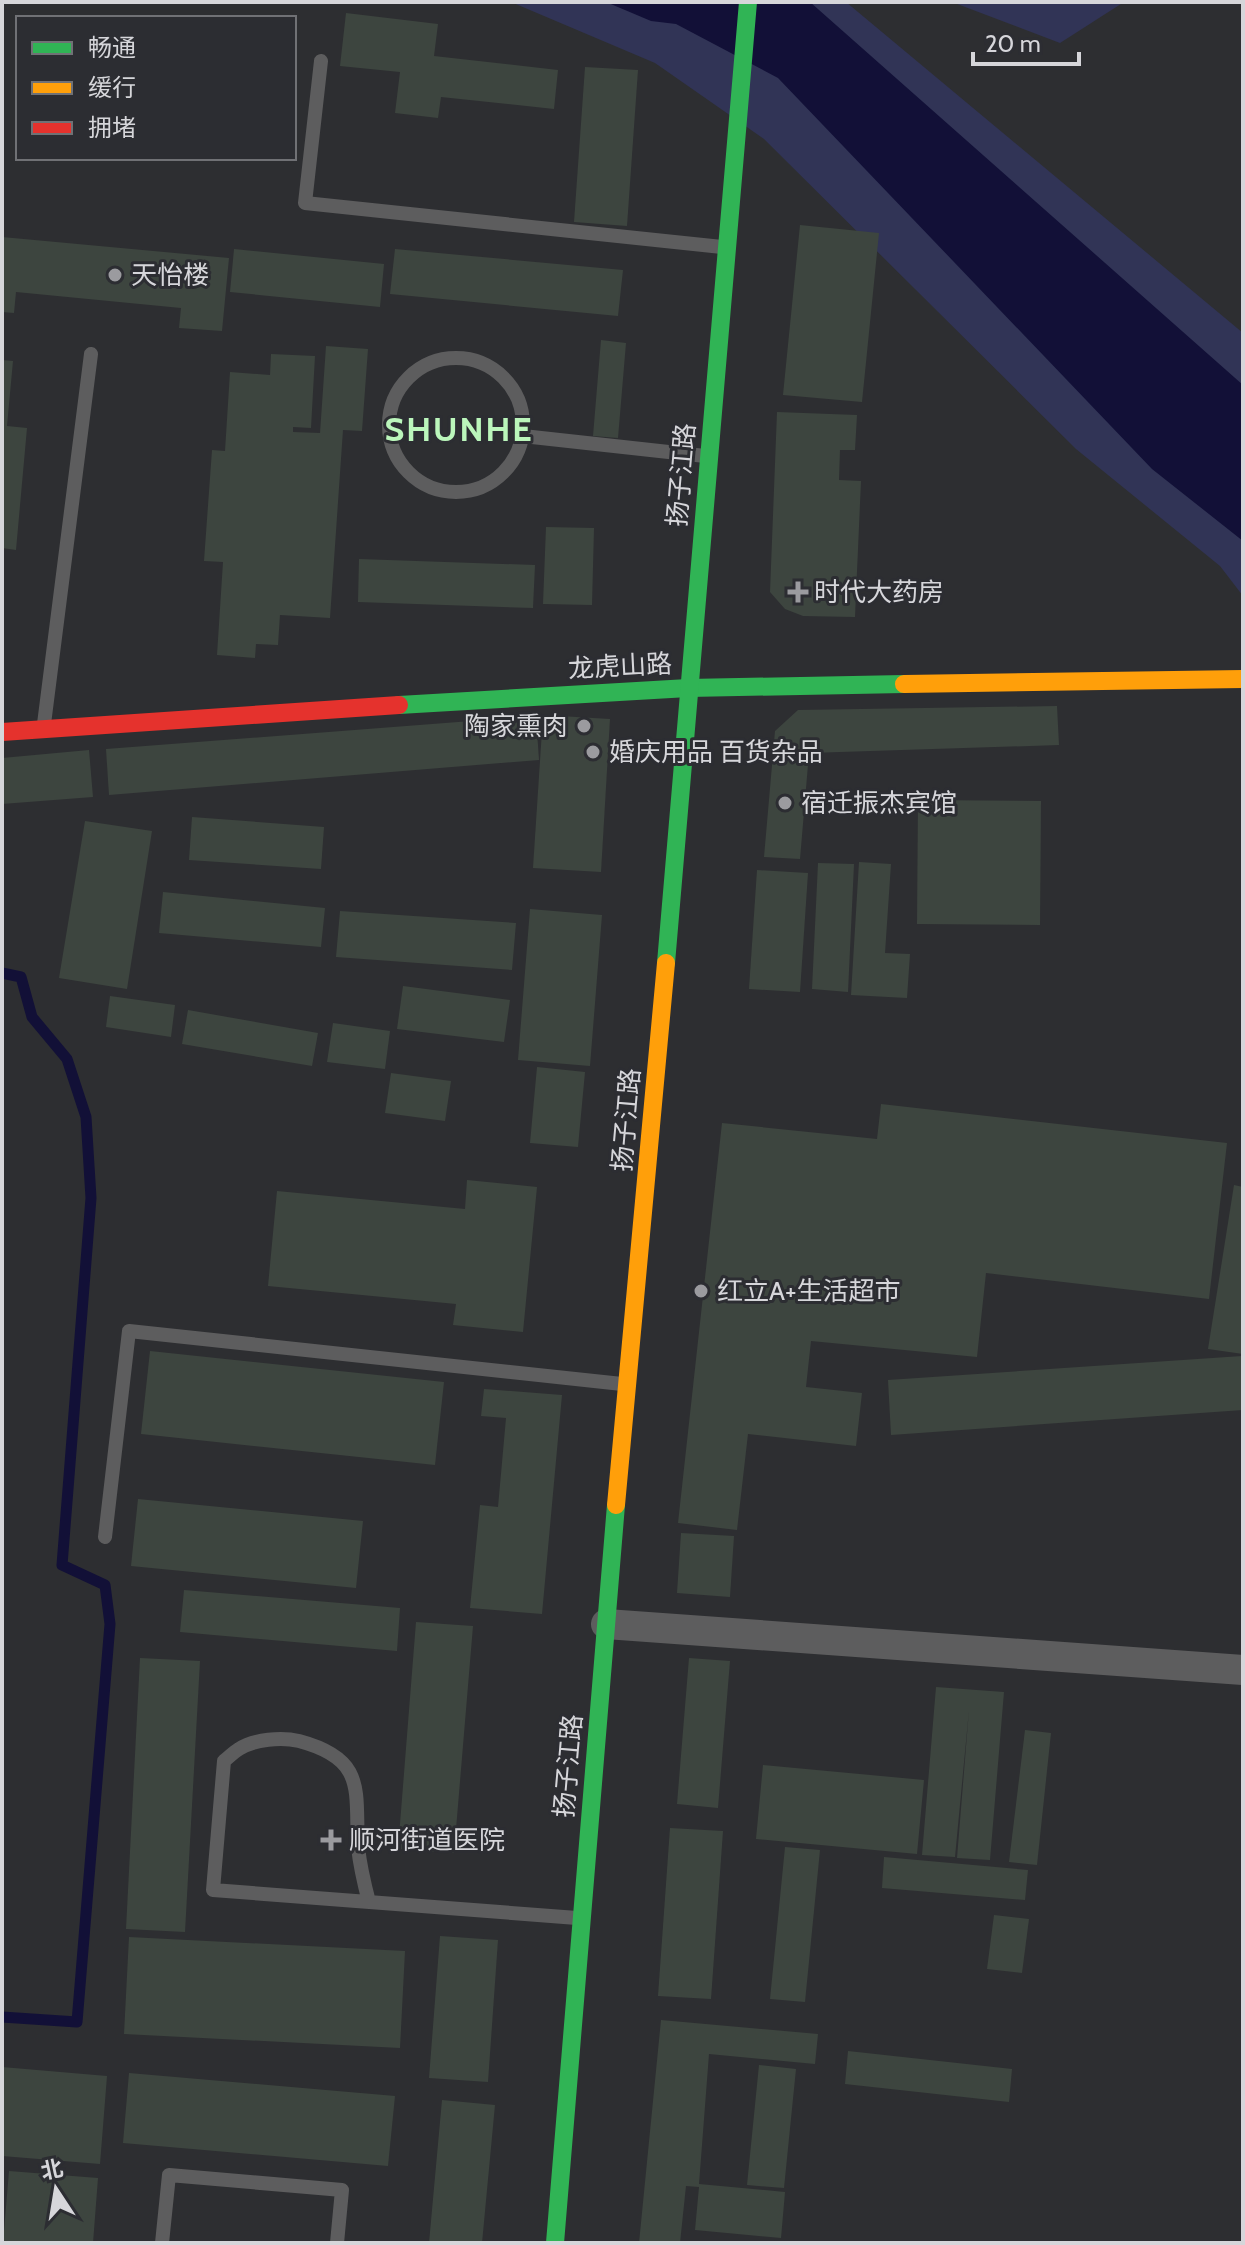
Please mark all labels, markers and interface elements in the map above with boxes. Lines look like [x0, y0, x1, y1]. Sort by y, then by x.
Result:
legend [16, 16, 296, 160]
scale bar [973, 16, 1079, 66]
text: 20 m [985, 29, 1041, 58]
text: 畅通 [88, 33, 136, 62]
text: 缓行 [88, 73, 136, 102]
text: 拥堵 [88, 113, 136, 142]
place label: 天怡楼 [131, 259, 209, 291]
marker: 天怡楼 [106, 266, 124, 284]
district label: SHUNHE [384, 408, 534, 450]
street label: 扬子江路 [661, 422, 701, 528]
place label: 时代大药房 [814, 576, 944, 608]
marker: 时代大药房 [789, 583, 807, 601]
street label: 龙虎山路 [567, 647, 673, 685]
place label: 陶家熏肉 [464, 710, 568, 742]
marker: 陶家熏肉 [575, 717, 593, 735]
place label: 婚庆用品 百货杂品 [609, 736, 823, 768]
marker: 婚庆用品 百货杂品 [584, 743, 602, 761]
place label: 宿迁振杰宾馆 [801, 787, 957, 819]
marker: 宿迁振杰宾馆 [776, 794, 794, 812]
street label: 扬子江路 [606, 1067, 646, 1173]
place label: 红立A+生活超市 [717, 1275, 901, 1307]
marker: 红立A+生活超市 [692, 1282, 710, 1300]
street label: 扬子江路 [548, 1713, 588, 1819]
place label: 顺河街道医院 [349, 1824, 505, 1856]
marker: 顺河街道医院 [320, 1829, 342, 1851]
north arrow [16, 2149, 96, 2229]
text: 北 [38, 2154, 66, 2185]

